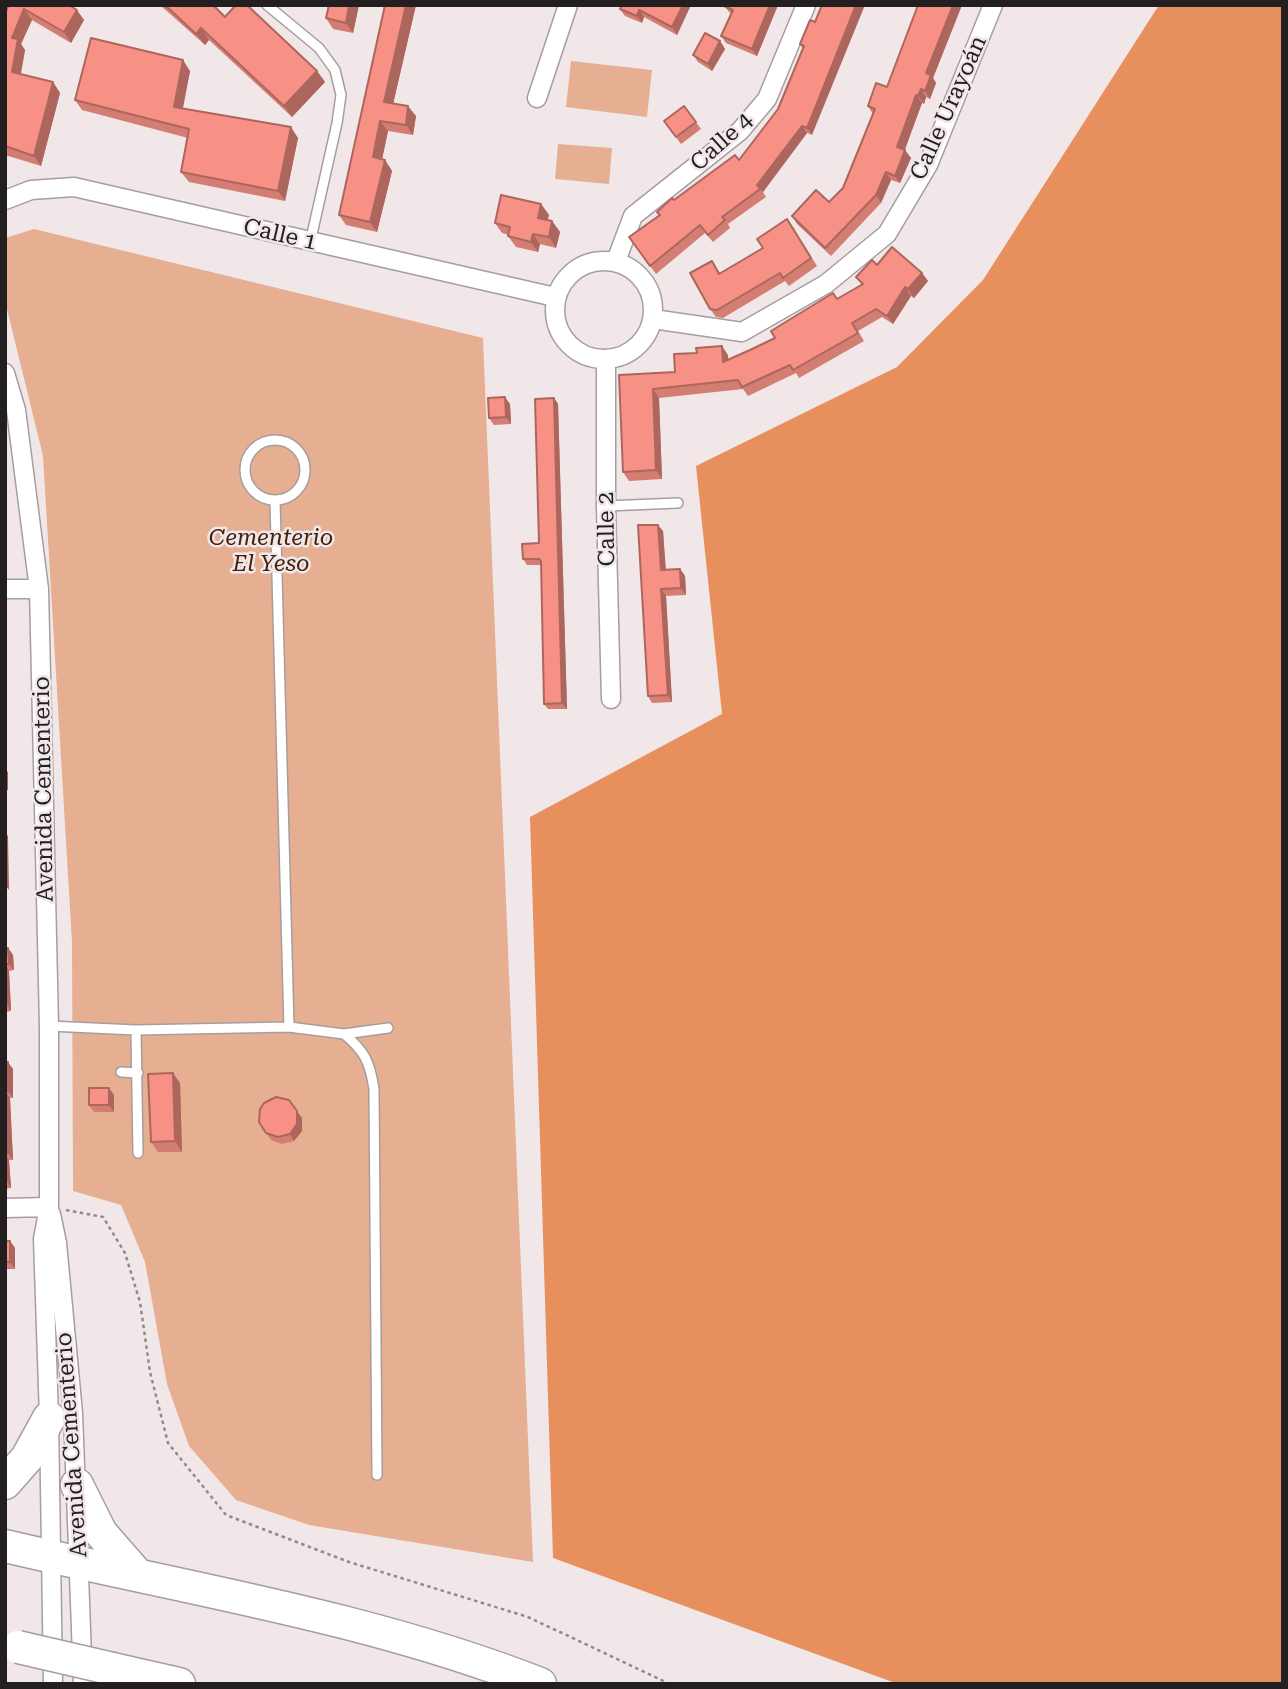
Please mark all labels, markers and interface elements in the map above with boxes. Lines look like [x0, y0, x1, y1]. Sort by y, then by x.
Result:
street label: Calle Urayoán [905, 32, 993, 184]
street label: Calle 4 [685, 107, 759, 177]
street label: Calle 1 [241, 213, 319, 257]
street label: Calle 2 [593, 492, 621, 566]
park label: Cementerio El Yeso [209, 524, 333, 578]
street label: Avenida Cementerio [28, 676, 60, 902]
street label: Avenida Cementerio [50, 1331, 94, 1559]

